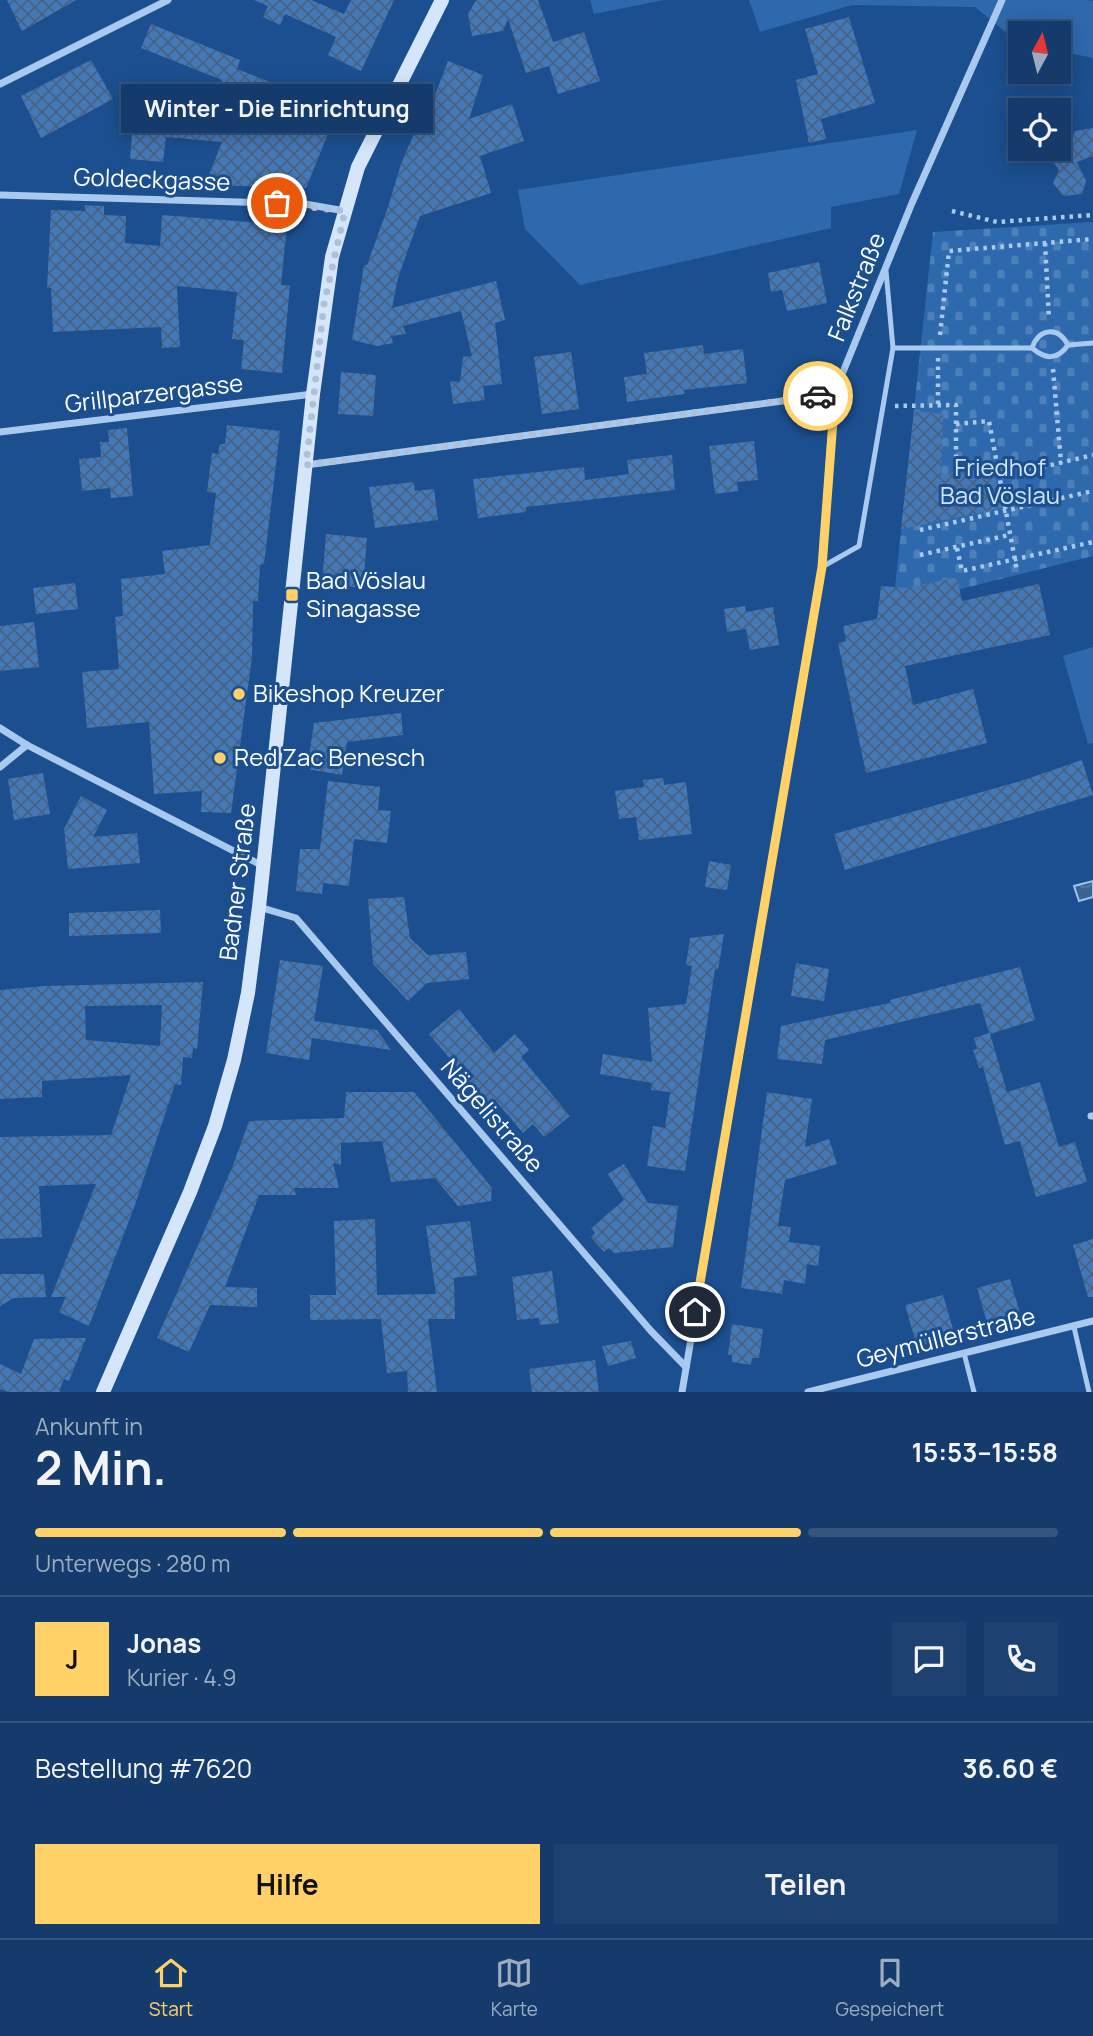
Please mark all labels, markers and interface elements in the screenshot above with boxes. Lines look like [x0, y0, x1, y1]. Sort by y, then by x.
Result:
north arrow [1008, 21, 1071, 84]
map controls [1008, 21, 1071, 161]
callout: Winter - Die Einrichtung [121, 84, 433, 133]
text: Winter - Die Einrichtung [144, 92, 410, 124]
button: locate [1008, 98, 1071, 161]
street label: Goldeckgasse [73, 159, 231, 198]
pin [247, 173, 307, 233]
icon: bag [258, 184, 296, 222]
street label: Falkstraße [819, 227, 892, 346]
courier [783, 361, 853, 431]
street label: Grillparzergasse [63, 365, 245, 420]
icon: car [799, 377, 837, 415]
park label: Friedhof Bad Vöslau [940, 450, 1060, 511]
place label: Bad Vöslau Sinagasse [306, 563, 426, 624]
marker: Bad Vöslau Sinagasse [284, 587, 300, 603]
place label: Bikeshop Kreuzer [253, 676, 445, 709]
marker: Bikeshop Kreuzer [231, 686, 247, 702]
place label: Red Zac Benesch [234, 740, 425, 773]
marker: Red Zac Benesch [212, 750, 228, 766]
street label: Badner Straße [210, 801, 263, 962]
street label: Nägelistraße [434, 1051, 552, 1179]
pin [665, 1282, 725, 1342]
icon: home [676, 1293, 714, 1331]
street label: Geymüllerstraße [853, 1298, 1039, 1375]
text: Ankunft in [35, 1410, 143, 1442]
text: 15:53–15:58 [912, 1434, 1058, 1470]
text: 2 Min. [35, 1436, 167, 1499]
text: Unterwegs · 280 m [35, 1547, 231, 1579]
button: chat [892, 1622, 966, 1696]
button: phone [984, 1622, 1058, 1696]
text: Jonas [127, 1625, 201, 1661]
text: J [65, 1641, 79, 1677]
text: Kurier · 4.9 [127, 1661, 237, 1693]
text: Bestellung #7620 [35, 1750, 252, 1786]
text: 36.60 € [963, 1750, 1058, 1786]
button: Hilfe [35, 1844, 540, 1924]
button: Teilen [554, 1844, 1058, 1924]
tab: Start [149, 1954, 193, 2022]
tab: Karte [491, 1954, 538, 2022]
tab: Gespeichert [836, 1954, 944, 2022]

